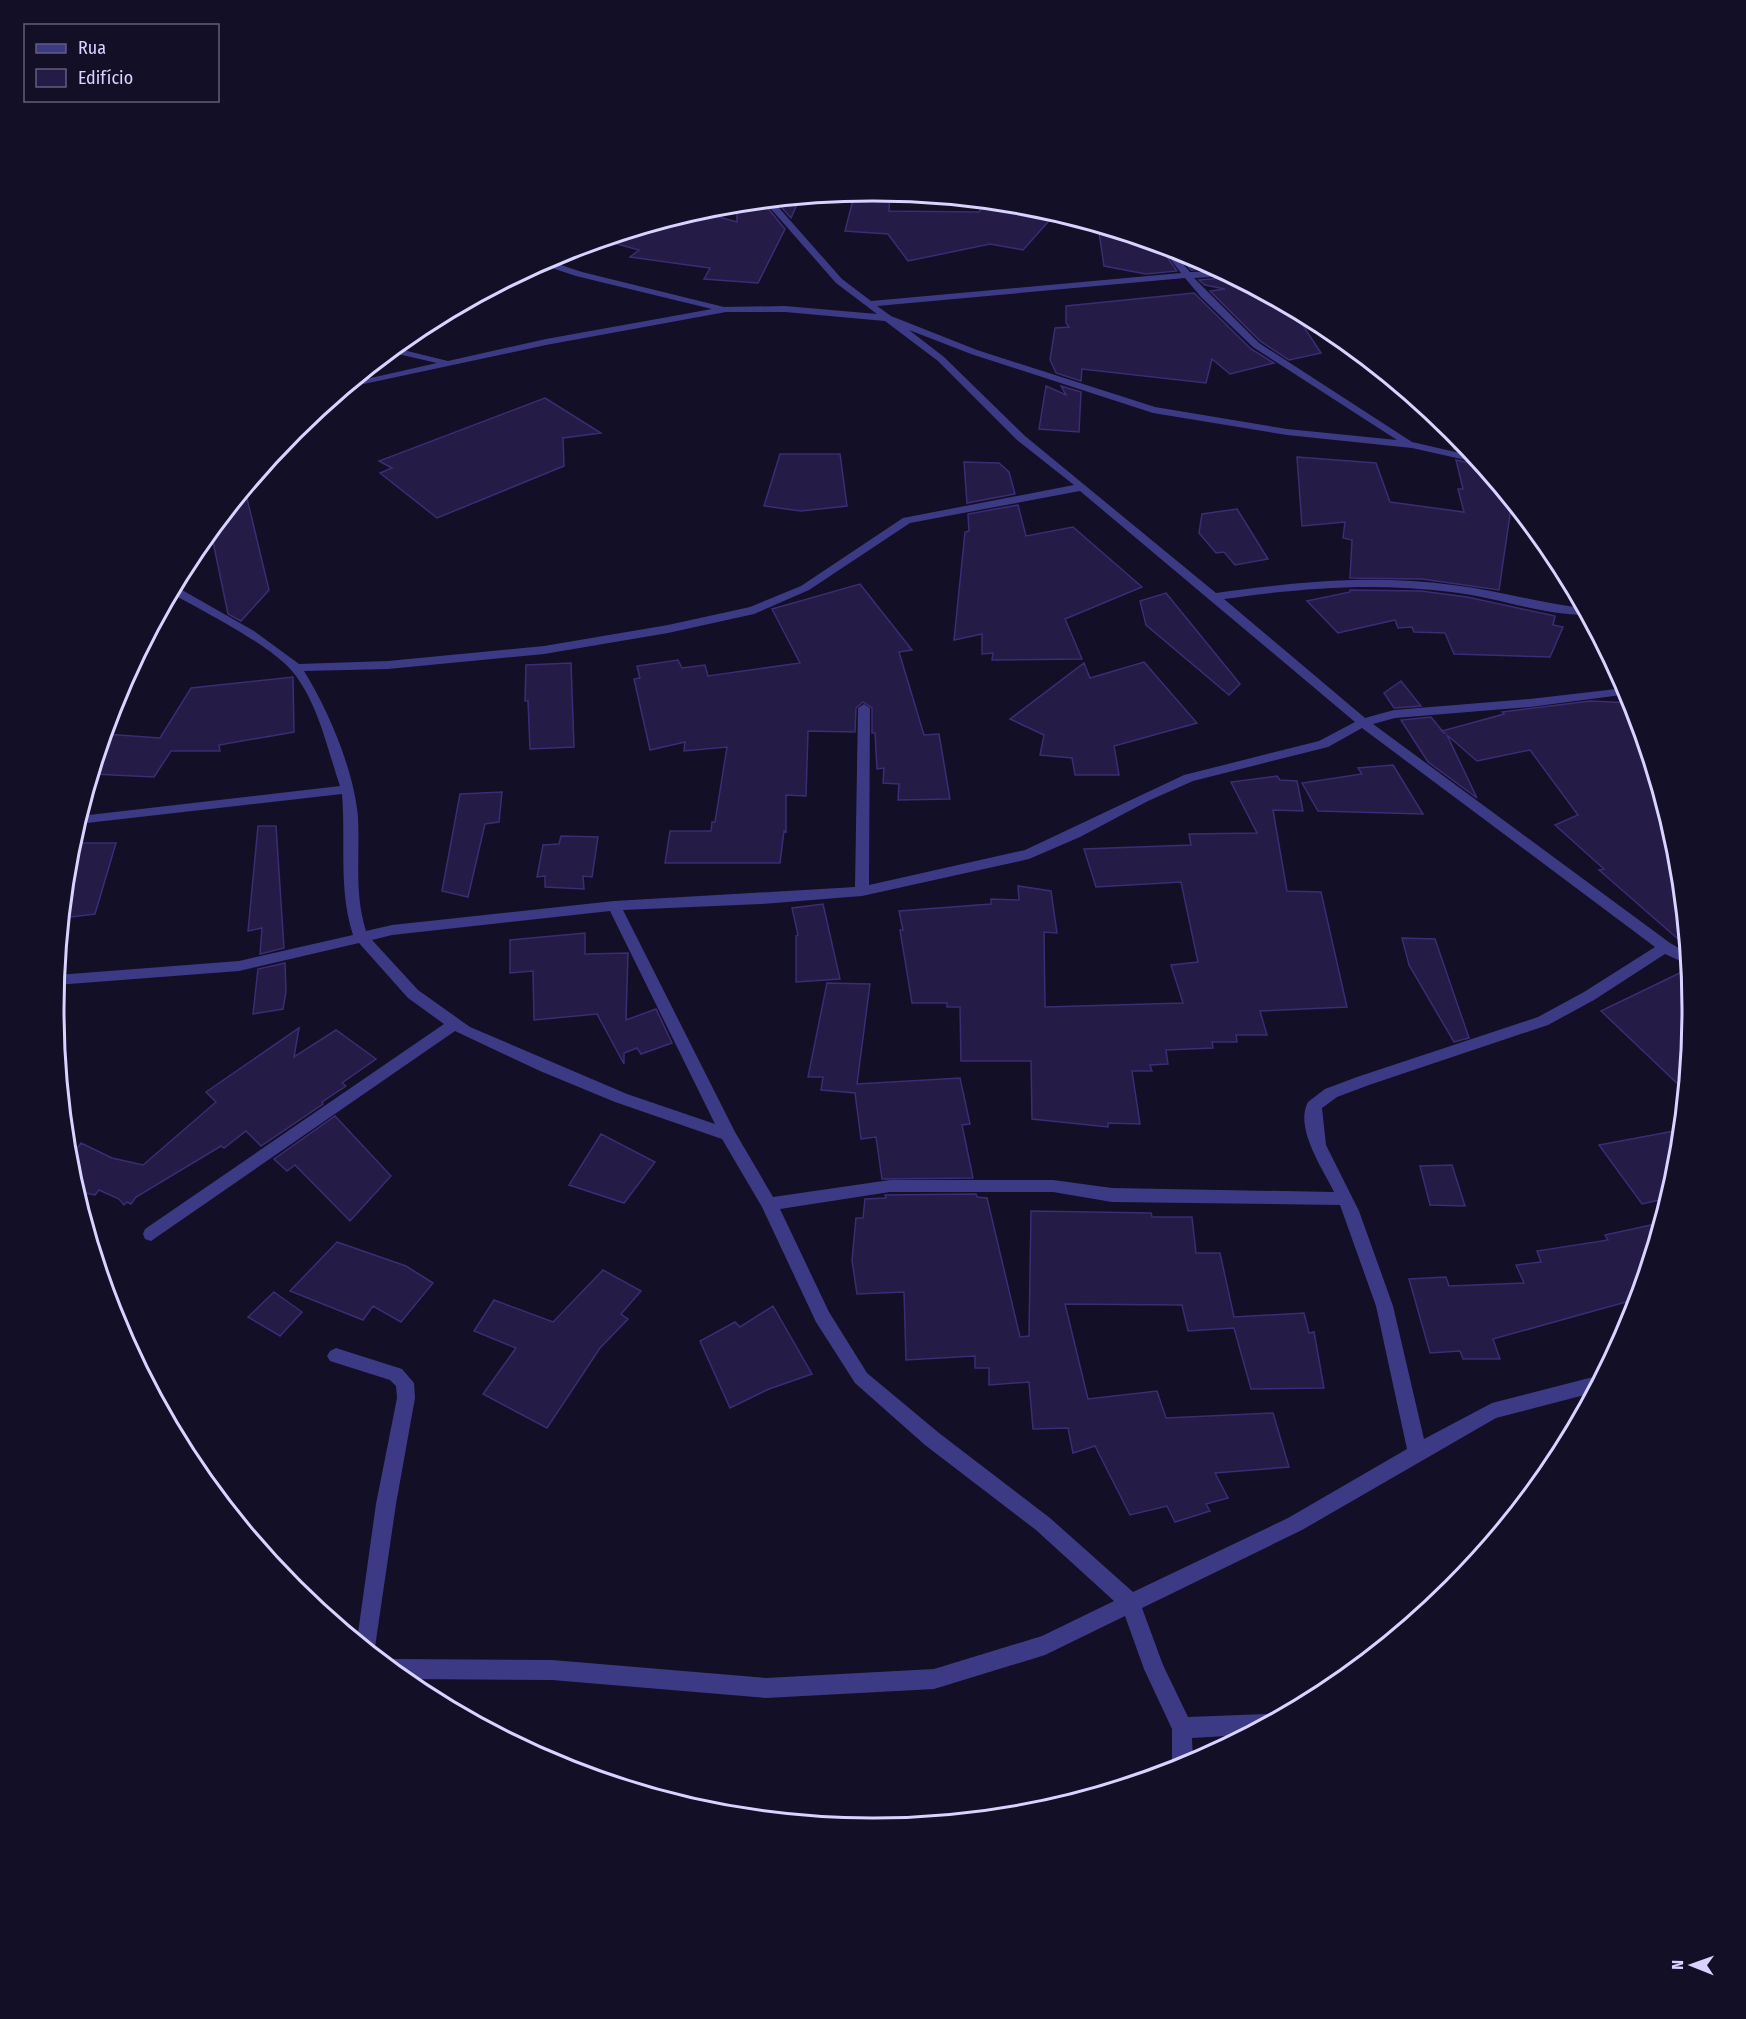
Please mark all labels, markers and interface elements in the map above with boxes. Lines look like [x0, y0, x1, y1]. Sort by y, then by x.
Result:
legend [24, 24, 219, 102]
text: Rua [78, 37, 106, 59]
text: Edifício [78, 67, 133, 89]
north arrow [1662, 1935, 1722, 1995]
text: N [1668, 1960, 1687, 1970]

